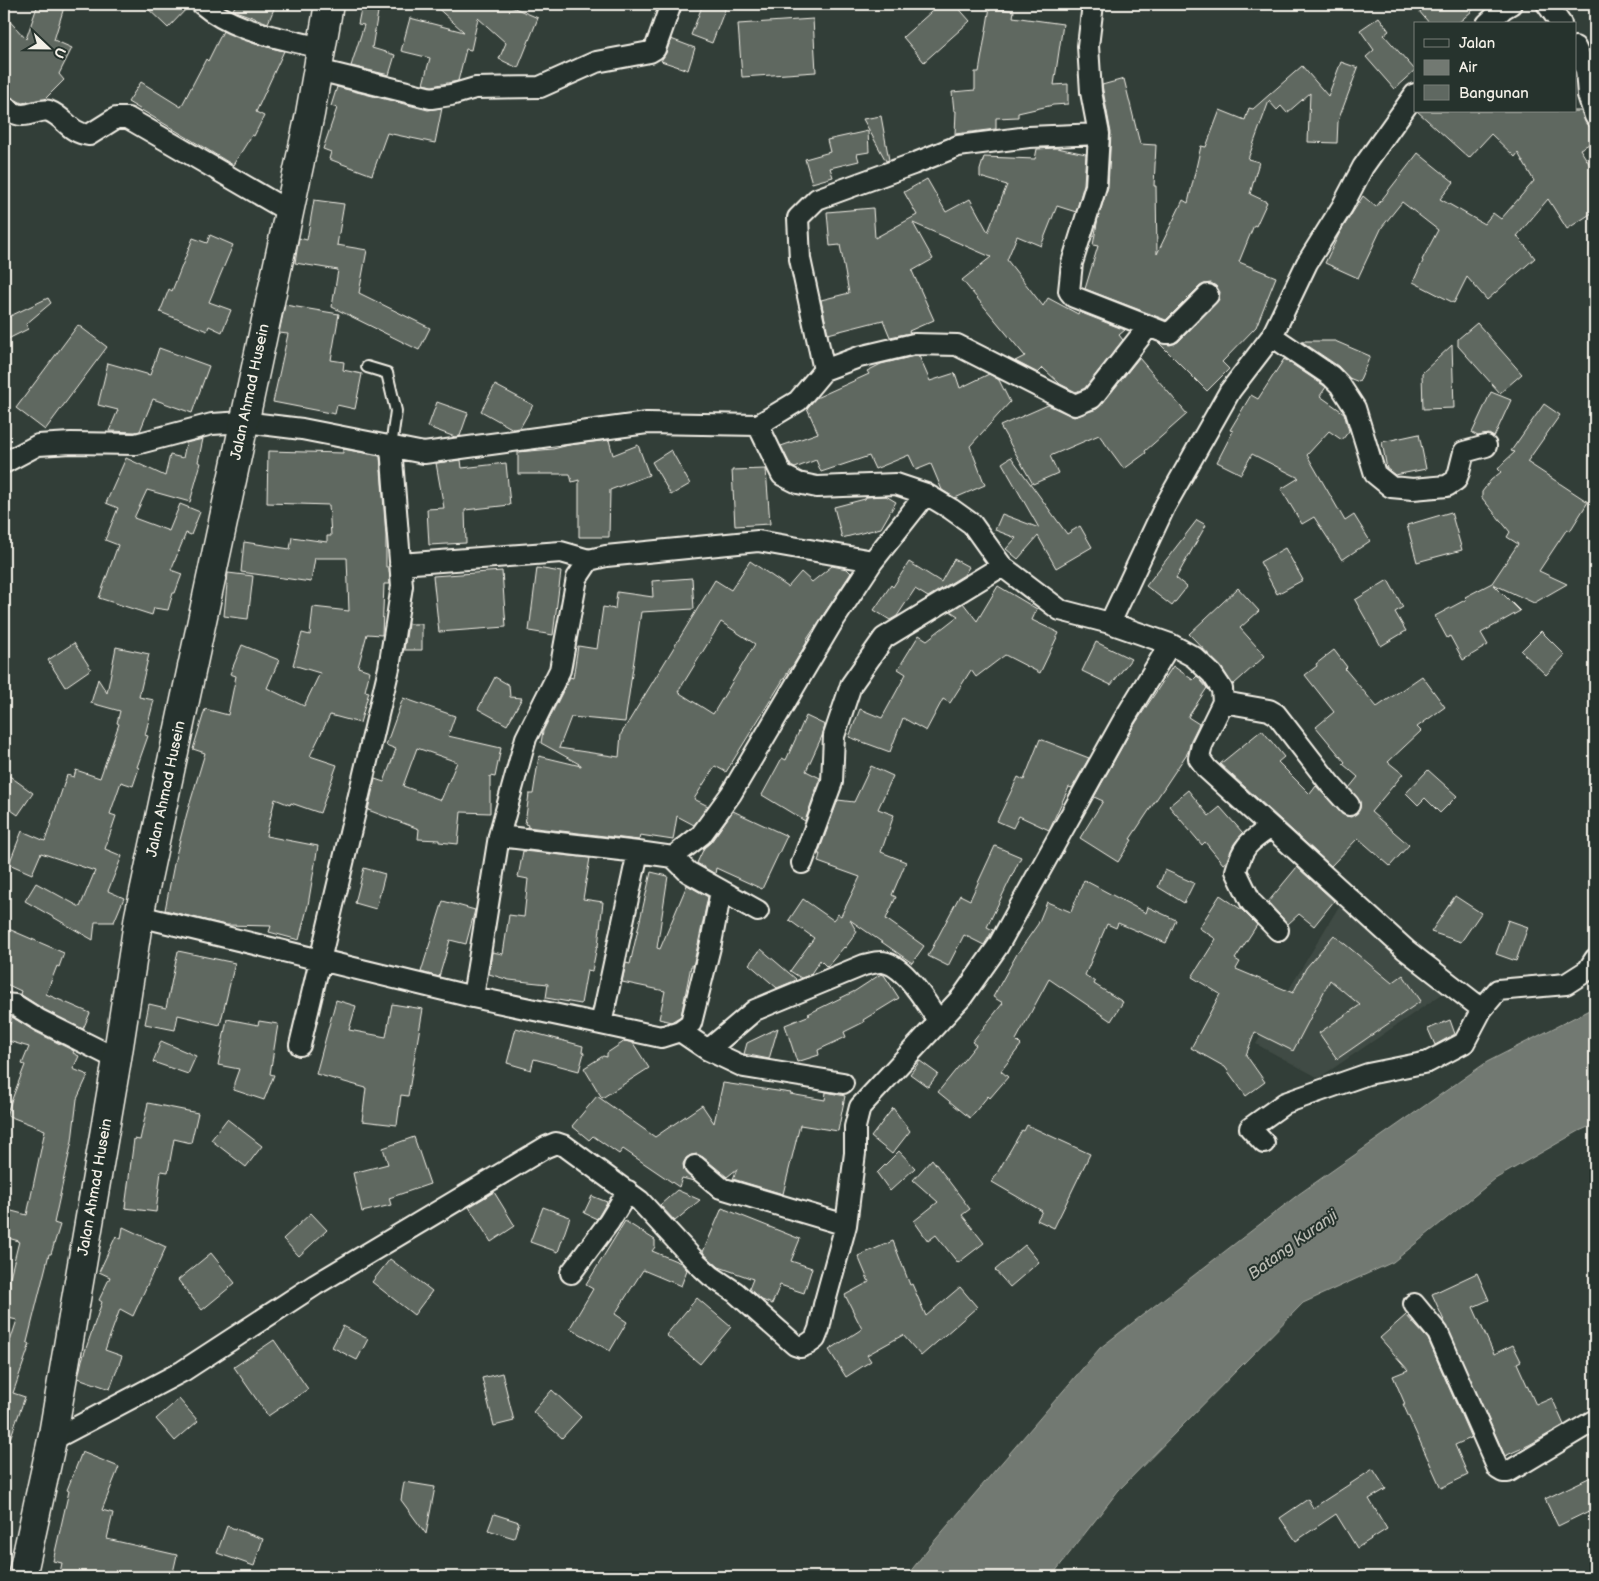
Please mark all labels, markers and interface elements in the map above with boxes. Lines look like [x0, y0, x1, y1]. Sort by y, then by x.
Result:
north arrow [22, 22, 72, 72]
legend [1414, 22, 1576, 112]
text: Jalan [1459, 34, 1495, 53]
text: U [50, 45, 69, 61]
text: Air [1459, 58, 1478, 77]
text: Bangunan [1459, 84, 1529, 103]
street label: Jalan Ahmad Husein [226, 322, 274, 462]
street label: Jalan Ahmad Husein [142, 719, 190, 859]
street label: Jalan Ahmad Husein [74, 1117, 116, 1257]
water label: Batang Kuranji [1245, 1205, 1343, 1284]

